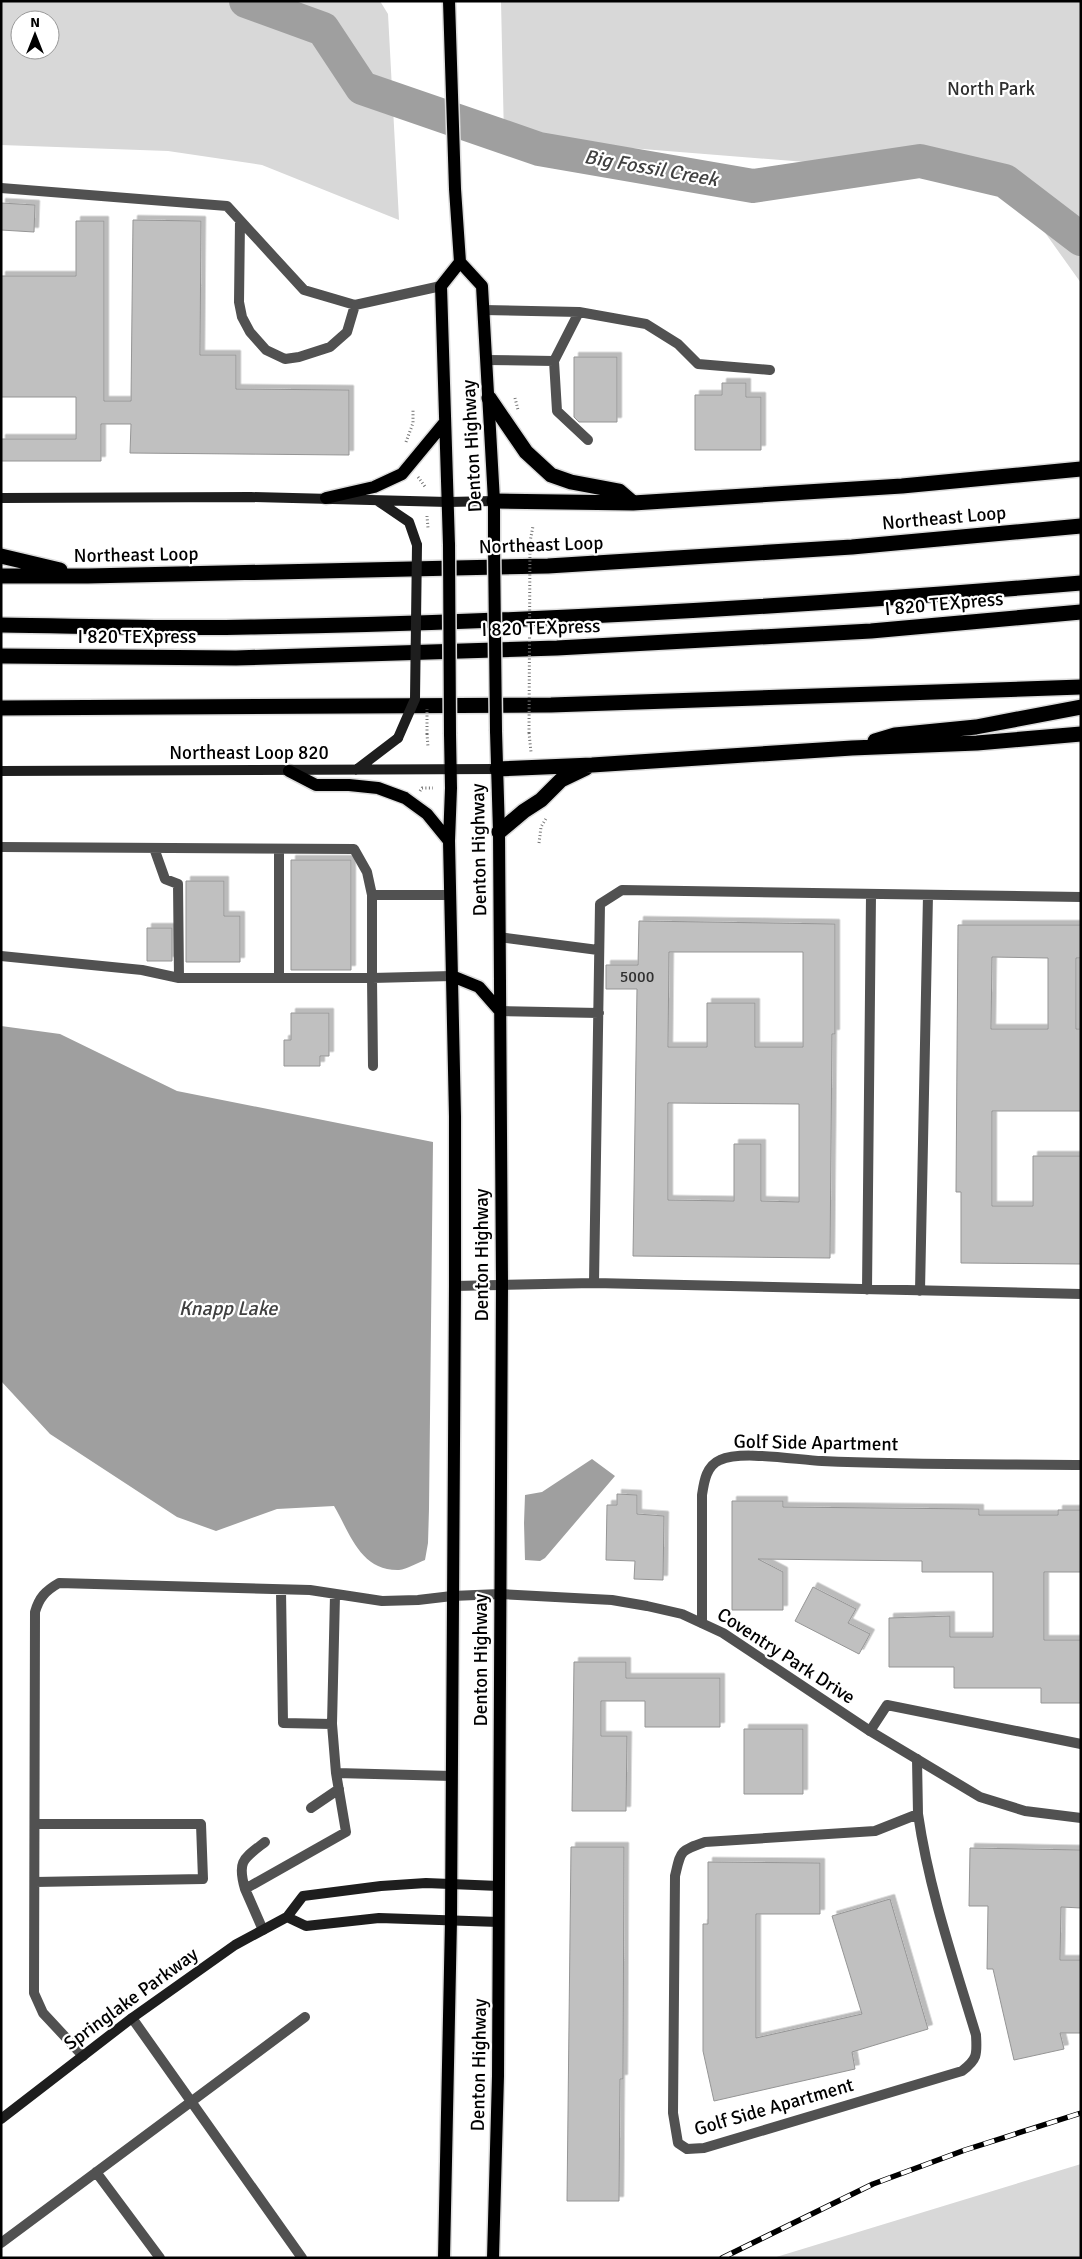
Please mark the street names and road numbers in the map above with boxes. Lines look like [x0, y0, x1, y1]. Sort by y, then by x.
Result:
street label: Denton Highway [457, 379, 487, 513]
street label: Northeast Loop [881, 501, 1007, 535]
street label: Northeast Loop [478, 531, 604, 559]
street label: Northeast Loop [73, 542, 199, 568]
street label: I 820 TEXpress [884, 587, 1004, 621]
street label: I 820 TEXpress [481, 614, 601, 642]
street label: I 820 TEXpress [78, 625, 196, 649]
street label: Northeast Loop 820 [169, 741, 329, 765]
street label: Denton Highway [466, 783, 492, 917]
street label: Denton Highway [470, 1188, 494, 1321]
street label: Golf Side Apartment [734, 1430, 899, 1456]
street label: Denton Highway [469, 1593, 493, 1726]
street label: Coventry Park Drive [713, 1602, 859, 1710]
street label: Springlake Parkway [59, 1942, 203, 2056]
street label: Denton Highway [466, 1998, 492, 2132]
street label: Golf Side Apartment [692, 2073, 857, 2141]

